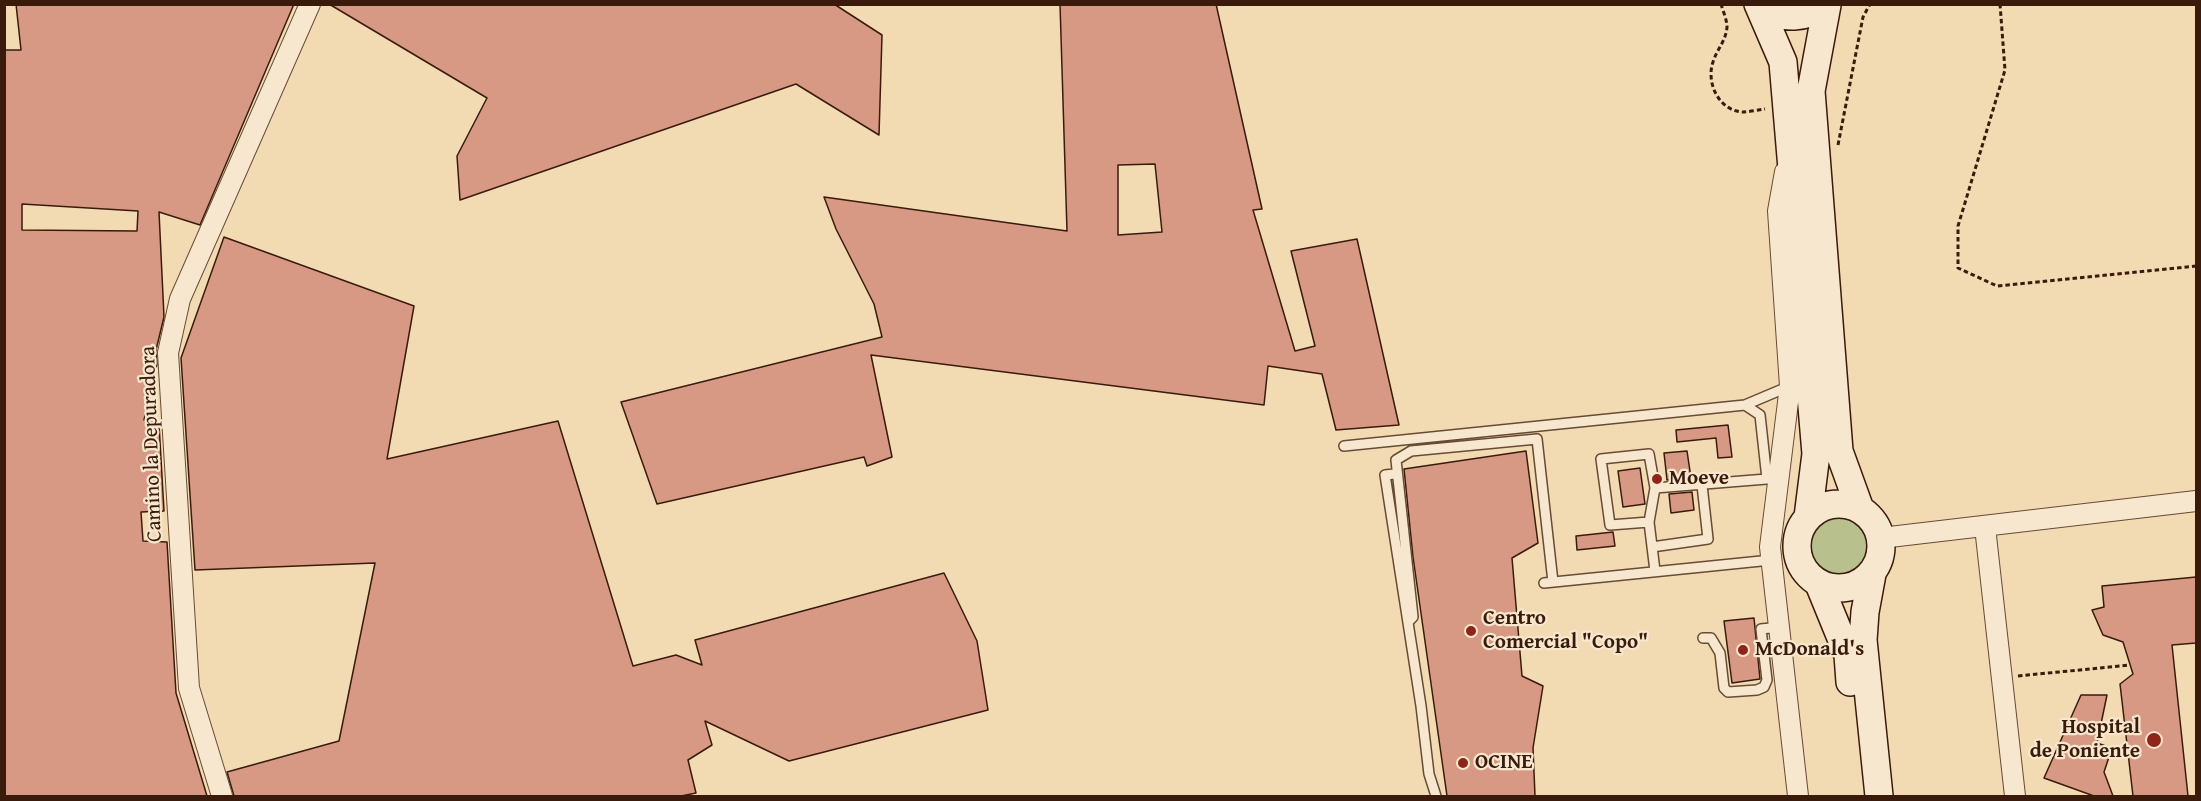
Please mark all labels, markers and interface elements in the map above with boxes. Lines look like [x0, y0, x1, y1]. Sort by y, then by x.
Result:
street label: Camino la Depuradora [136, 346, 168, 542]
place label: Moeve [1669, 466, 1729, 492]
marker: Moeve [1650, 472, 1664, 486]
place label: Centro Comercial "Copo" [1483, 606, 1648, 656]
marker: Centro Comercial "Copo" [1464, 624, 1478, 638]
place label: McDonald's [1755, 637, 1864, 663]
marker: McDonald's [1736, 643, 1750, 657]
place label: Hospital de Poniente [2030, 715, 2140, 765]
marker: Hospital de Poniente [2145, 731, 2163, 749]
place label: OCINE [1475, 750, 1532, 776]
marker: OCINE [1456, 756, 1470, 770]

